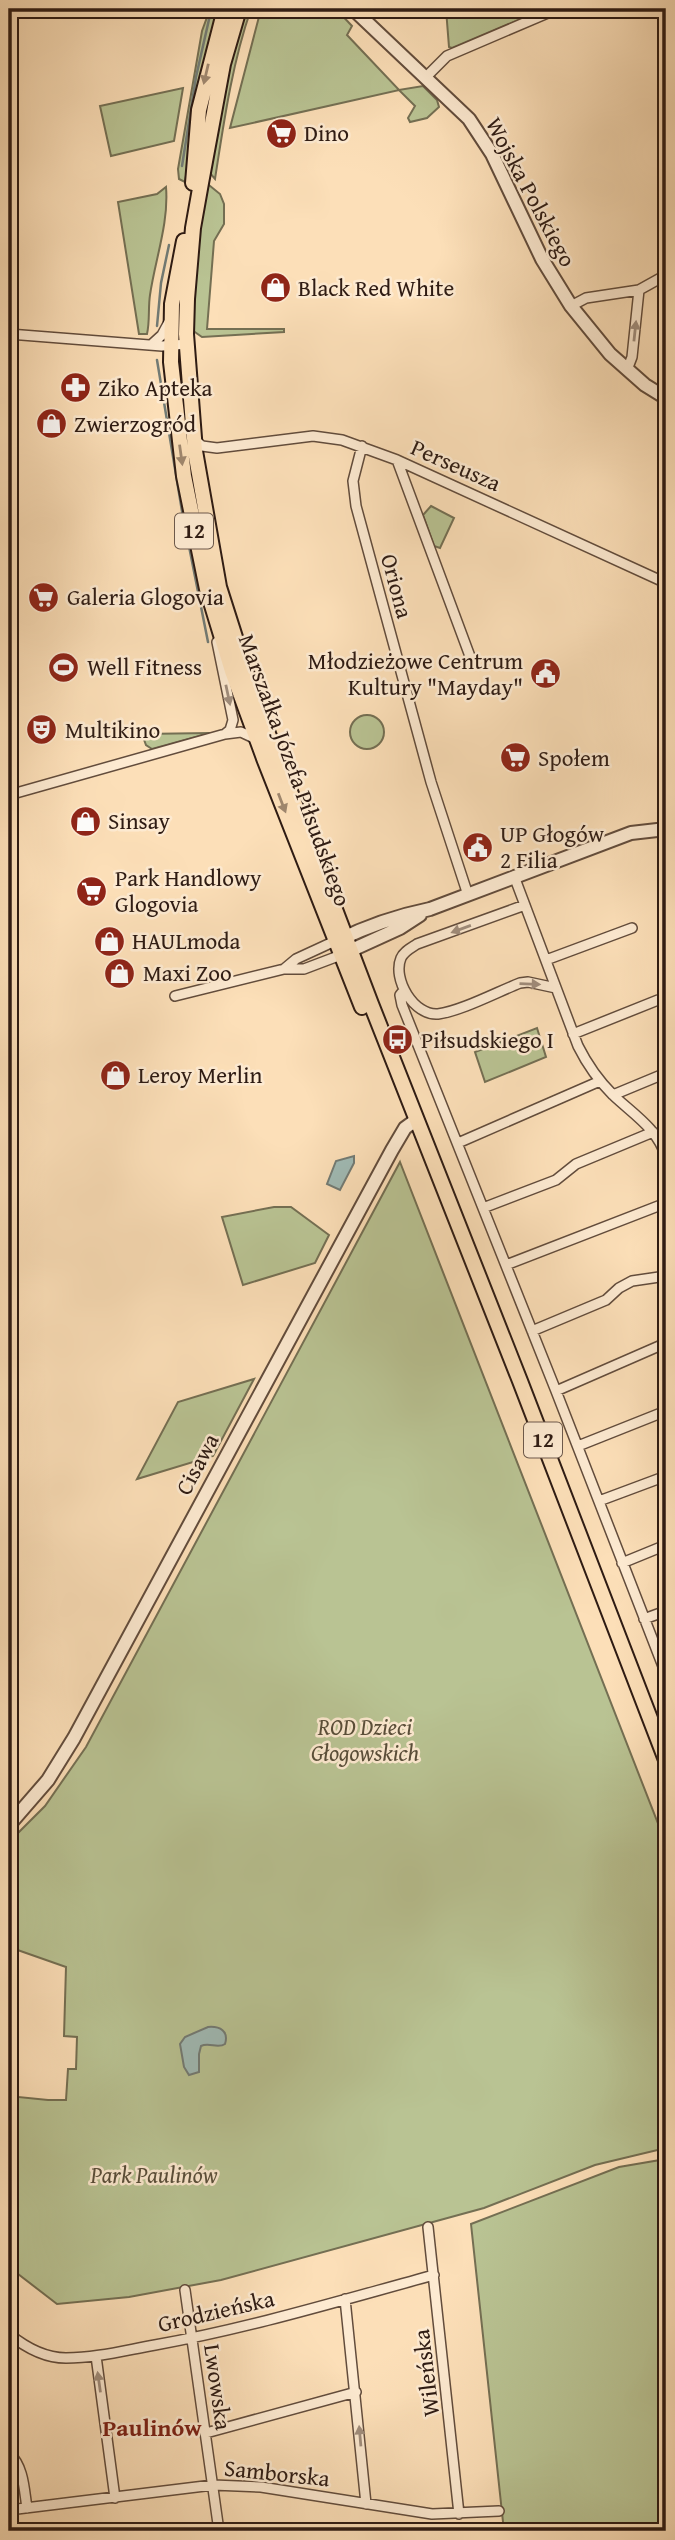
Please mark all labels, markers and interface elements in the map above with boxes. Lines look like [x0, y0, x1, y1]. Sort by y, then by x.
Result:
one-way arrow [201, 64, 212, 86]
street label: Wojska Polskiego [478, 111, 585, 272]
supermarket icon: Dino [264, 116, 298, 150]
place label: Dino [304, 116, 349, 149]
shop icon: Black Red White [258, 271, 292, 305]
place label: Black Red White [298, 271, 454, 304]
one-way arrow [630, 319, 641, 341]
pharmacy icon: Ziko Apteka [58, 371, 92, 405]
place label: Ziko Apteka [98, 371, 213, 404]
shop icon: Zwierzogród [34, 407, 68, 441]
place label: Zwierzogród [74, 407, 197, 440]
street label: Perseusza [406, 430, 506, 499]
one-way arrow [176, 444, 187, 466]
road number: 12 [175, 514, 213, 548]
street label: Oriona [373, 550, 422, 622]
supermarket icon: Galeria Glogovia [27, 580, 61, 614]
place label: Galeria Glogovia [67, 580, 224, 613]
street label: Marszałka Józefa Piłsudskiego [231, 629, 360, 911]
place label: Młodzieżowe Centrum Kultury "Mayday" [308, 644, 523, 703]
sports icon: Well Fitness [47, 650, 81, 684]
place label: Well Fitness [87, 650, 202, 683]
public building icon: Młodzieżowe Centrum Kultury "Mayday" [529, 657, 563, 691]
one-way arrow [223, 684, 234, 706]
theatre icon: Multikino [25, 713, 59, 747]
place label: Multikino [65, 713, 160, 746]
supermarket icon: Społem [498, 741, 532, 775]
place label: Społem [538, 741, 610, 774]
one-way arrow [276, 793, 287, 814]
shop icon: Sinsay [68, 804, 102, 838]
place label: Sinsay [108, 804, 171, 837]
place label: UP Głogów 2 Filia [500, 817, 605, 876]
public building icon: UP Głogów 2 Filia [460, 830, 494, 864]
place label: Park Handlowy Glogovia [115, 861, 262, 920]
supermarket icon: Park Handlowy Glogovia [75, 874, 109, 908]
shop icon: HAULmoda [92, 924, 126, 958]
place label: HAULmoda [132, 924, 240, 957]
one-way arrow [450, 924, 471, 935]
shop icon: Maxi Zoo [103, 956, 137, 990]
place label: Maxi Zoo [143, 956, 232, 989]
one-way arrow [519, 979, 541, 990]
bus stop icon: Piłsudskiego I [381, 1023, 415, 1057]
place label: Piłsudskiego I [421, 1023, 554, 1056]
shop icon: Leroy Merlin [98, 1058, 132, 1092]
place label: Leroy Merlin [138, 1058, 262, 1091]
road number: 12 [524, 1422, 562, 1458]
street label: Cisawa [167, 1427, 227, 1500]
park label: ROD Dzieci Głogowskich [311, 1710, 420, 1769]
park label: Park Paulinów [90, 2158, 218, 2191]
street label: Grodzieńska [154, 2281, 278, 2340]
street label: Wileńska [404, 2327, 447, 2419]
street label: Lwowska [196, 2342, 241, 2432]
one-way arrow [93, 2371, 104, 2393]
district label: Paulinów [102, 2410, 202, 2445]
one-way arrow [354, 2425, 365, 2447]
street label: Samborska [223, 2451, 331, 2494]

